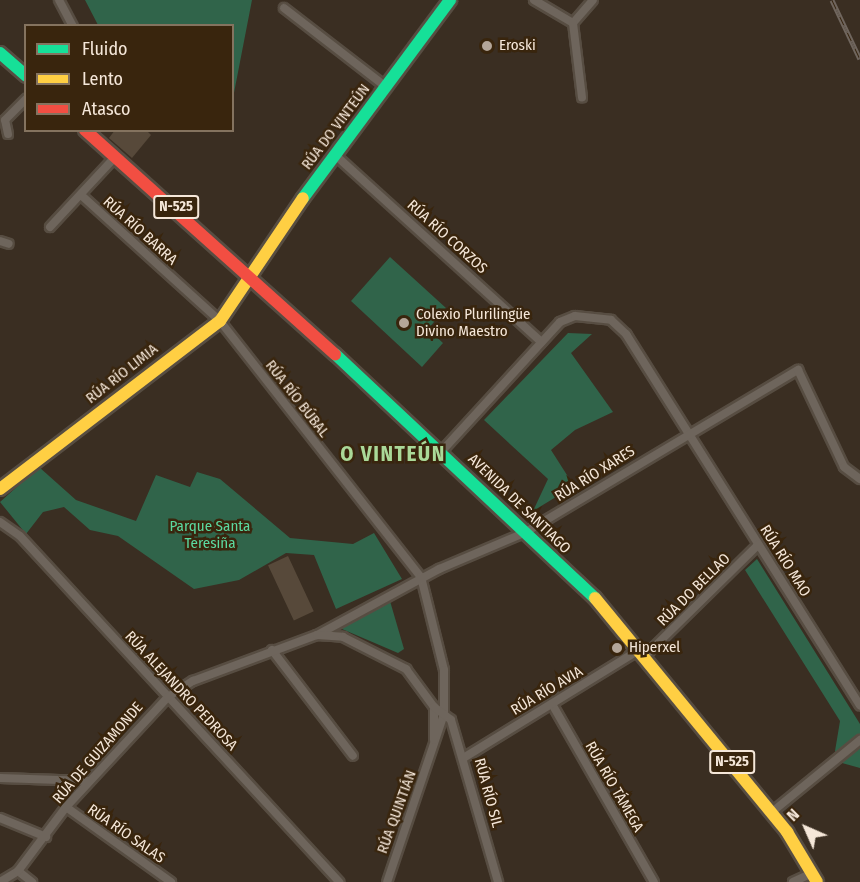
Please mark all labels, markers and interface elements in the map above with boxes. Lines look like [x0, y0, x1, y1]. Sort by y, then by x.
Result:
legend [24, 24, 234, 132]
place label: Eroski [499, 37, 536, 55]
text: Fluido [82, 38, 128, 60]
marker: Eroski [480, 39, 494, 53]
text: Lento [82, 68, 123, 90]
street label: RÚA DO VINTEÚN [298, 81, 374, 173]
text: Atasco [82, 98, 130, 120]
street label: RÚA RÍO BARRA [99, 193, 181, 269]
road number: N-525 [152, 196, 200, 218]
street label: RÚA RÍO CORZOS [403, 196, 491, 278]
place label: Colexio Plurilingüe Divino Maestro [416, 305, 530, 340]
marker: Colexio Plurilingüe Divino Maestro [397, 316, 411, 330]
street label: RÚA RÍO LIMIA [82, 340, 162, 408]
street label: RÚA RÍO BÚBAL [261, 357, 333, 441]
district label: O VINTEÚN [340, 441, 446, 467]
street label: RÚA RÍO XARES [552, 442, 638, 506]
street label: AVENIDA DE SANTIAGO [464, 450, 574, 558]
park label: Parque Santa Teresiña [170, 517, 250, 552]
street label: RÚA RÍO MAO [756, 522, 814, 600]
street label: RÚA DO BELLAO [654, 550, 734, 630]
street label: RÚA ALEJANDRO PEDROSA [121, 628, 241, 754]
place label: Hiperxel [629, 639, 680, 657]
marker: Hiperxel [610, 641, 624, 655]
street label: RÚA RÍO AVIA [508, 663, 586, 719]
street label: RÚA DE GUIZAMONDE [49, 699, 147, 807]
street label: RÚA RÍO TÁMEGA [581, 739, 647, 835]
road number: N-525 [708, 751, 756, 773]
street label: RÚA RÍO SIL [470, 756, 506, 830]
street label: RÚA QUINTIÁN [374, 768, 420, 856]
north arrow [776, 798, 836, 858]
street label: RÚA RÍO SALAS [84, 801, 168, 867]
text: N [783, 805, 803, 825]

